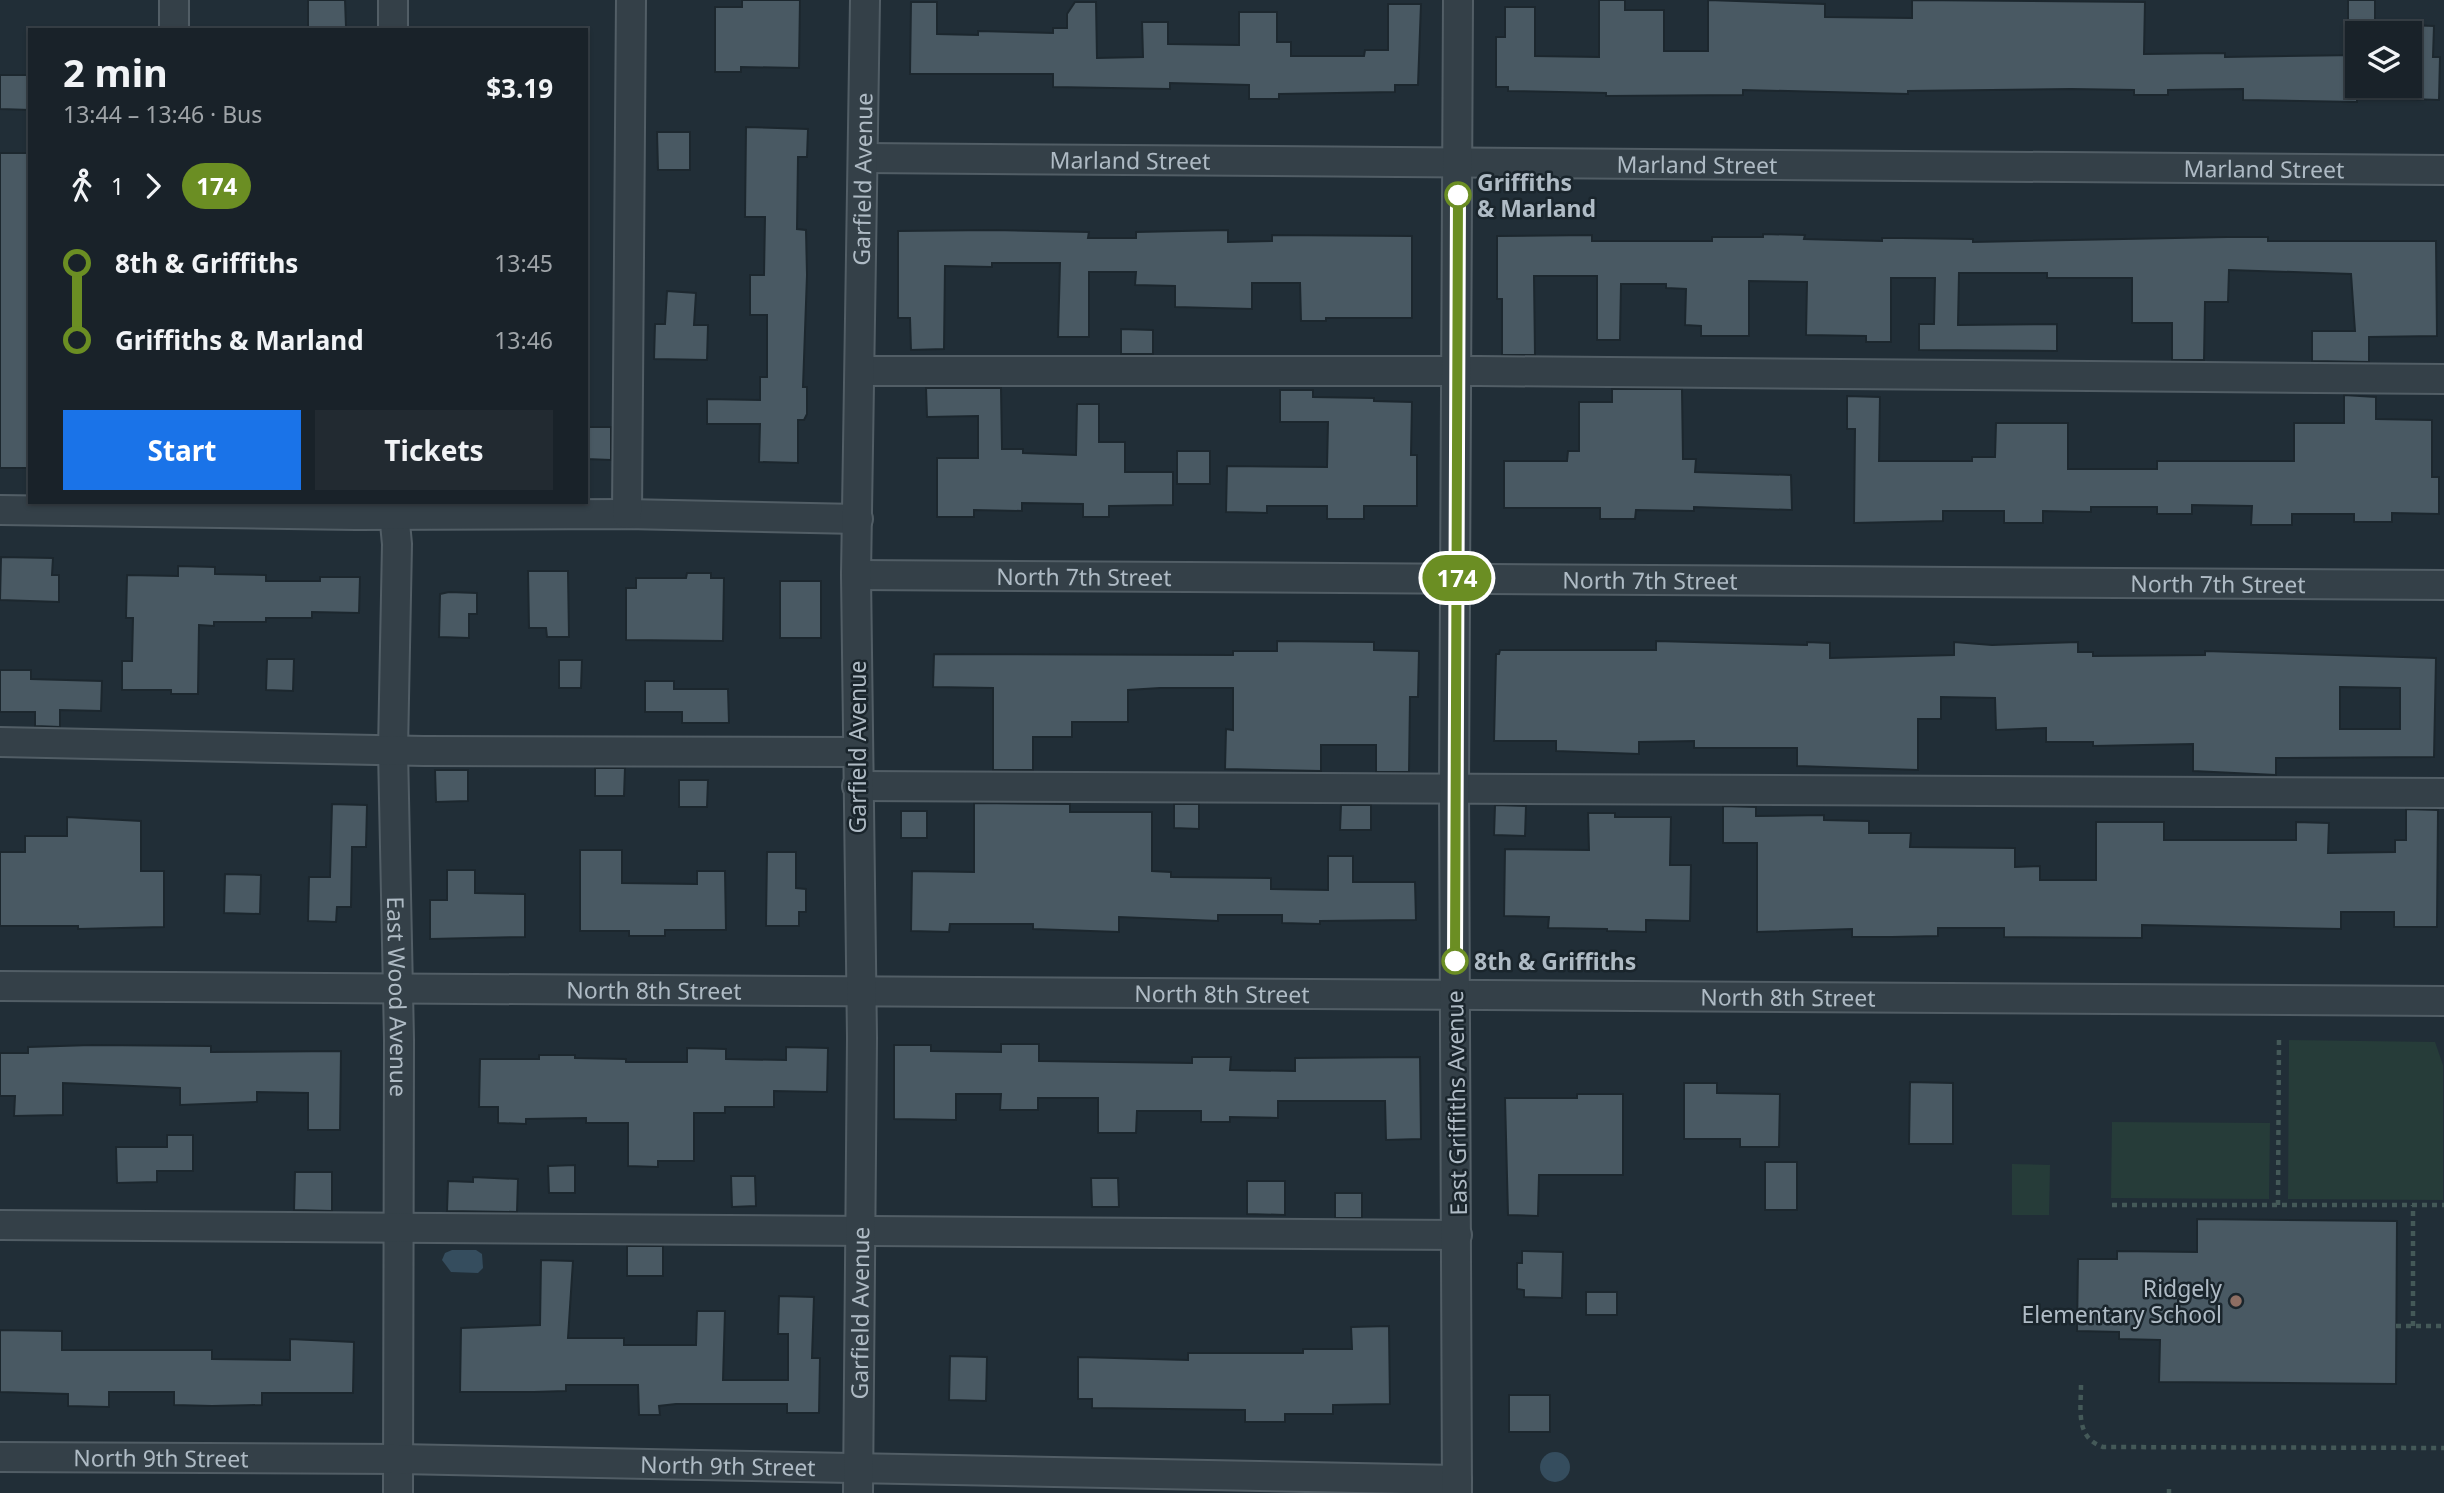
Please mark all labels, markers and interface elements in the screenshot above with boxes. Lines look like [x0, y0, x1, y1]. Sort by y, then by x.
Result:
map controls [2345, 21, 2422, 98]
button: layers [2345, 21, 2422, 98]
text: 2 min [63, 46, 168, 98]
text: $3.19 [486, 70, 553, 106]
street label: Garfield Avenue [845, 92, 880, 266]
text: 13:44 – 13:46 · Bus [63, 98, 262, 130]
street label: Marland Street [1049, 143, 1210, 177]
street label: Marland Street [1616, 148, 1777, 181]
street label: Marland Street [2183, 152, 2344, 185]
place label: Griffiths & Marland [1477, 166, 1596, 224]
icon: walk [63, 167, 101, 205]
icon: forward [134, 167, 172, 205]
text: 174 [196, 169, 237, 202]
text: 1 [111, 170, 124, 202]
marker: Griffiths & Marland [1445, 182, 1471, 208]
text: 8th & Griffiths [115, 245, 298, 281]
text: 13:45 [494, 247, 553, 279]
text: Griffiths & Marland [115, 322, 364, 358]
text: 13:46 [494, 324, 553, 356]
button: Start [63, 410, 301, 490]
button: Tickets [315, 410, 553, 490]
line badge: 174 [1417, 555, 1497, 601]
street label: North 7th Street [996, 560, 1172, 593]
text: 174 [1436, 561, 1478, 594]
street label: North 7th Street [1562, 563, 1738, 597]
street label: North 7th Street [2130, 567, 2306, 600]
street label: Garfield Avenue [841, 661, 873, 833]
street label: East Wood Avenue [380, 896, 415, 1097]
place label: 8th & Griffiths [1474, 945, 1636, 977]
marker: 8th & Griffiths [1442, 948, 1468, 974]
street label: North 8th Street [566, 973, 742, 1007]
street label: North 8th Street [1134, 977, 1310, 1010]
street label: North 8th Street [1700, 980, 1876, 1014]
street label: East Griffiths Avenue [1438, 990, 1474, 1216]
street label: Garfield Avenue [843, 1226, 876, 1400]
place label: Ridgely Elementary School [2022, 1272, 2222, 1330]
marker: Ridgely Elementary School [2228, 1293, 2244, 1309]
street label: North 9th Street [73, 1441, 249, 1474]
street label: North 9th Street [640, 1448, 816, 1483]

